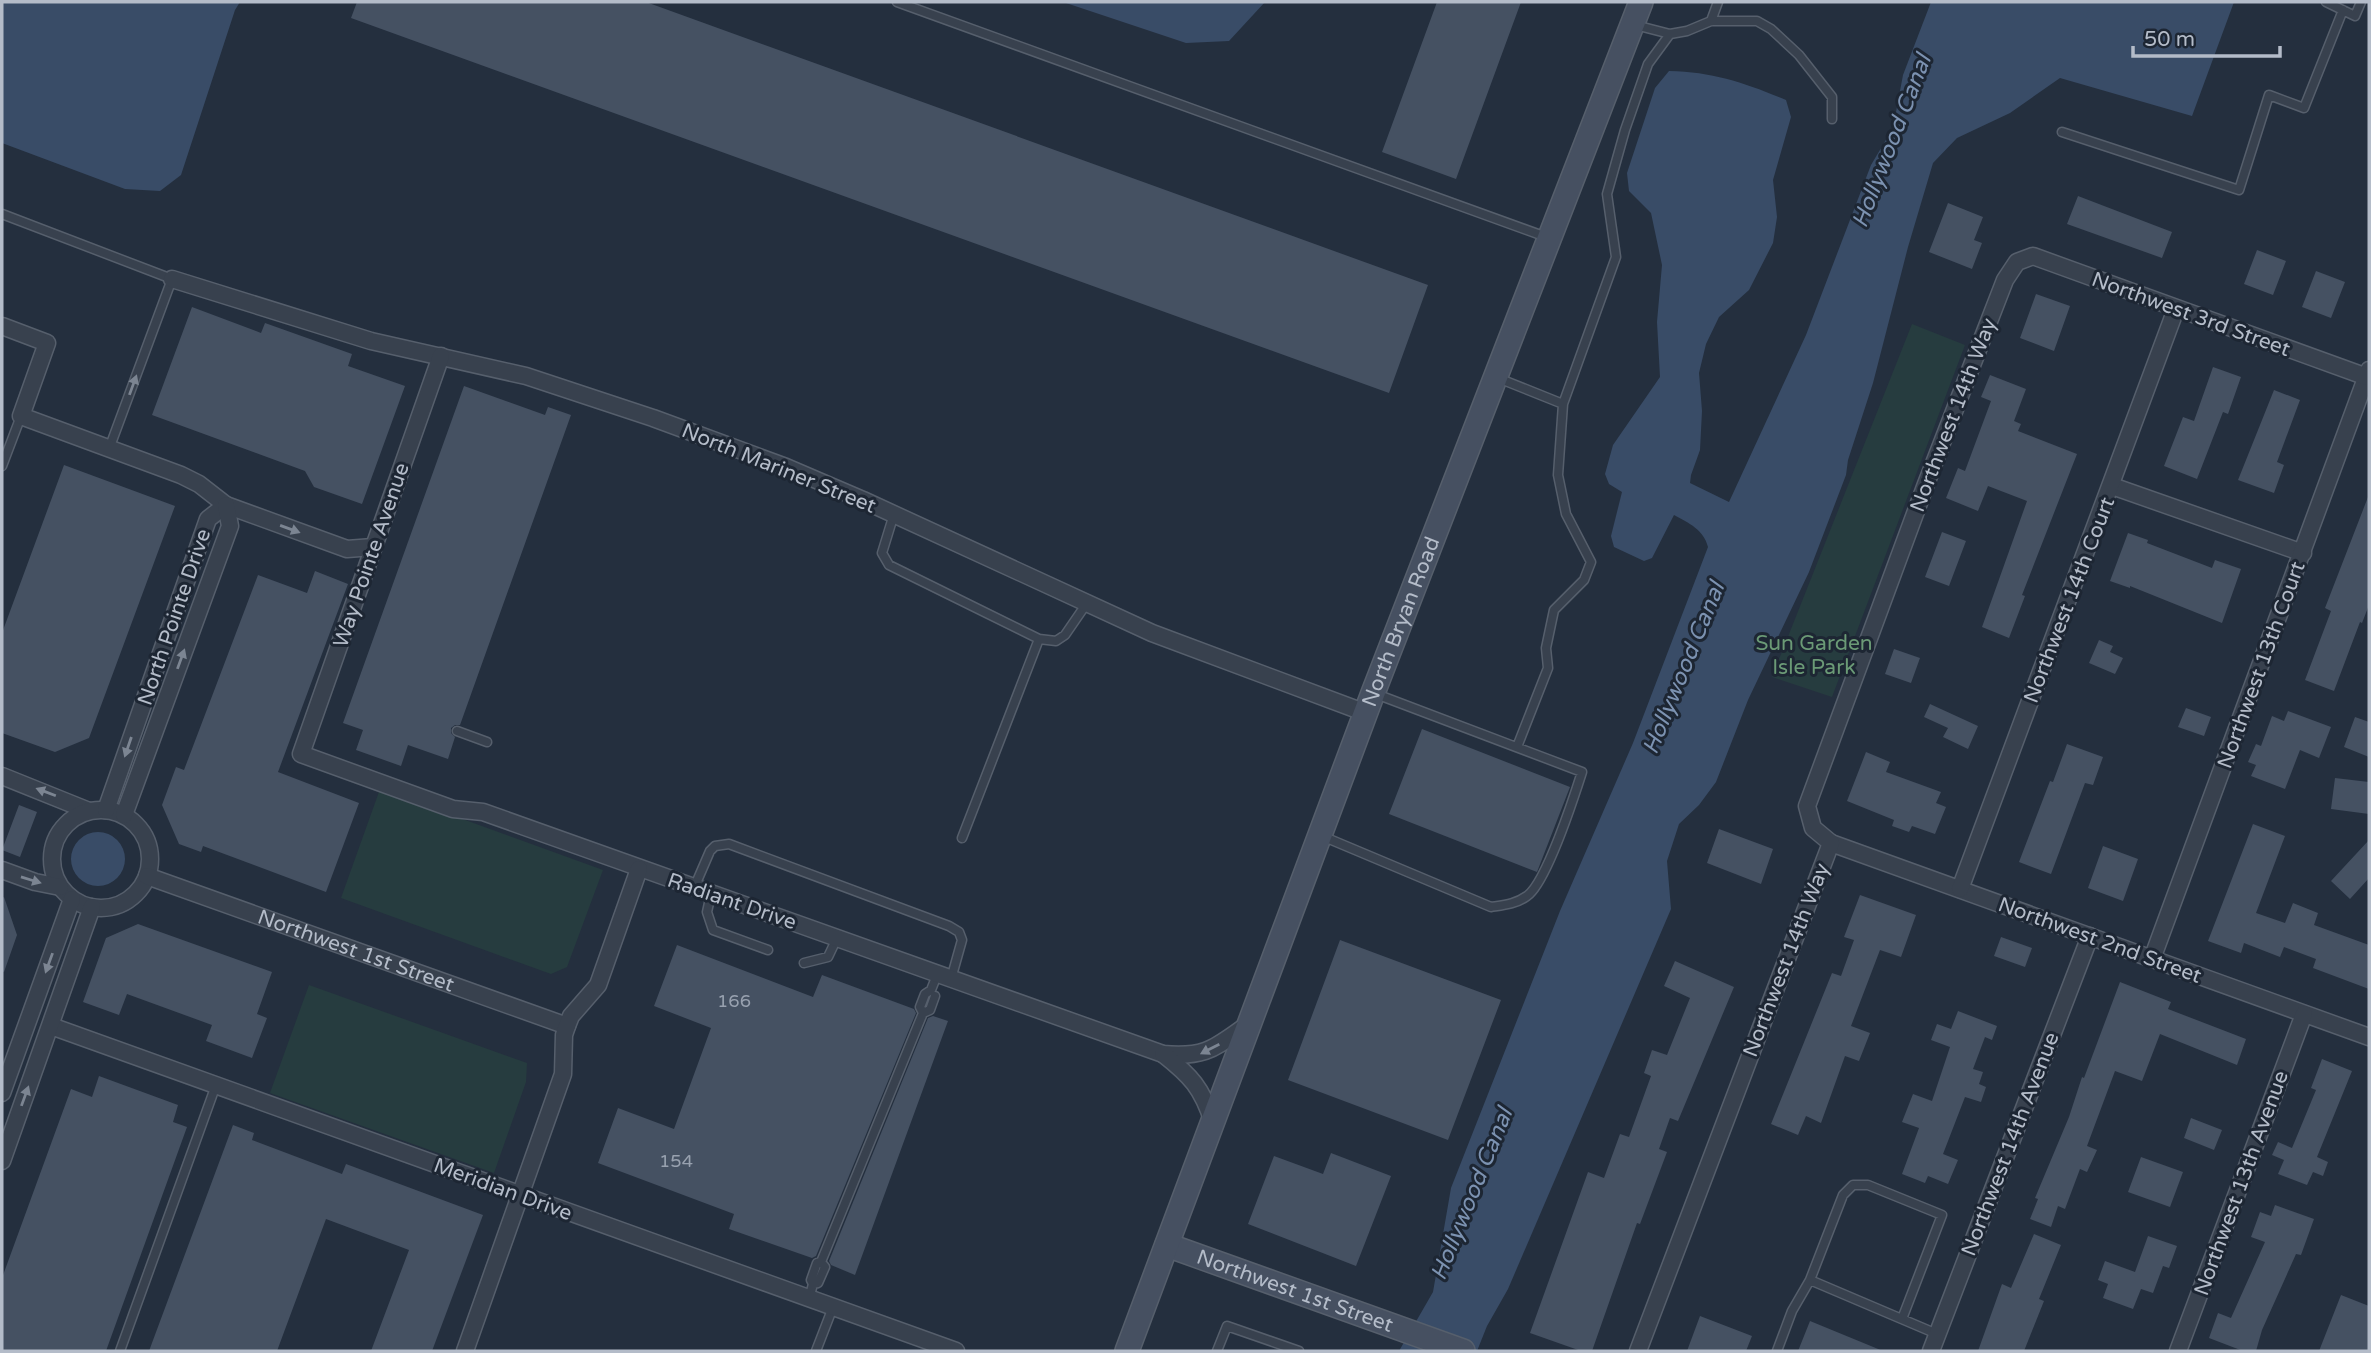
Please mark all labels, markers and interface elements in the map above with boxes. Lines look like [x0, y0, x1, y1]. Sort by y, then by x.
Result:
scale bar [2133, 14, 2280, 58]
text: 50 m [2144, 27, 2195, 52]
water label: Hollywood Canal [1846, 49, 1939, 232]
street label: Northwest 3rd Street [2088, 267, 2294, 362]
street label: Northwest 14th Way [1905, 315, 2002, 516]
one-way arrow [128, 374, 139, 395]
street label: North Mariner Street [678, 418, 880, 519]
street label: Way Pointe Avenue [328, 460, 415, 651]
street label: Northwest 14th Court [2019, 494, 2120, 707]
one-way arrow [279, 523, 300, 534]
street label: North Pointe Drive [133, 526, 216, 709]
street label: North Bryan Road [1357, 533, 1445, 710]
street label: Northwest 13th Court [2212, 558, 2311, 772]
water label: Hollywood Canal [1637, 576, 1732, 758]
park label: Sun Garden Isle Park [1755, 631, 1873, 680]
one-way arrow [176, 649, 187, 670]
one-way arrow [122, 737, 133, 758]
one-way arrow [35, 787, 56, 798]
street label: Northwest 14th Way [1738, 860, 1835, 1061]
street label: Radiant Drive [664, 868, 800, 935]
one-way arrow [20, 875, 41, 886]
street label: Northwest 2nd Street [1995, 892, 2205, 989]
street label: Northwest 1st Street [254, 905, 457, 998]
one-way arrow [43, 953, 54, 974]
house number: 166 [717, 990, 751, 1012]
street label: Northwest 14th Avenue [1956, 1029, 2065, 1260]
one-way arrow [1199, 1042, 1219, 1054]
street label: Northwest 13th Avenue [2189, 1067, 2294, 1299]
one-way arrow [20, 1086, 31, 1107]
water label: Hollywood Canal [1425, 1102, 1520, 1284]
house number: 154 [659, 1150, 693, 1172]
street label: Meridian Drive [430, 1153, 576, 1226]
street label: Northwest 1st Street [1193, 1245, 1396, 1338]

